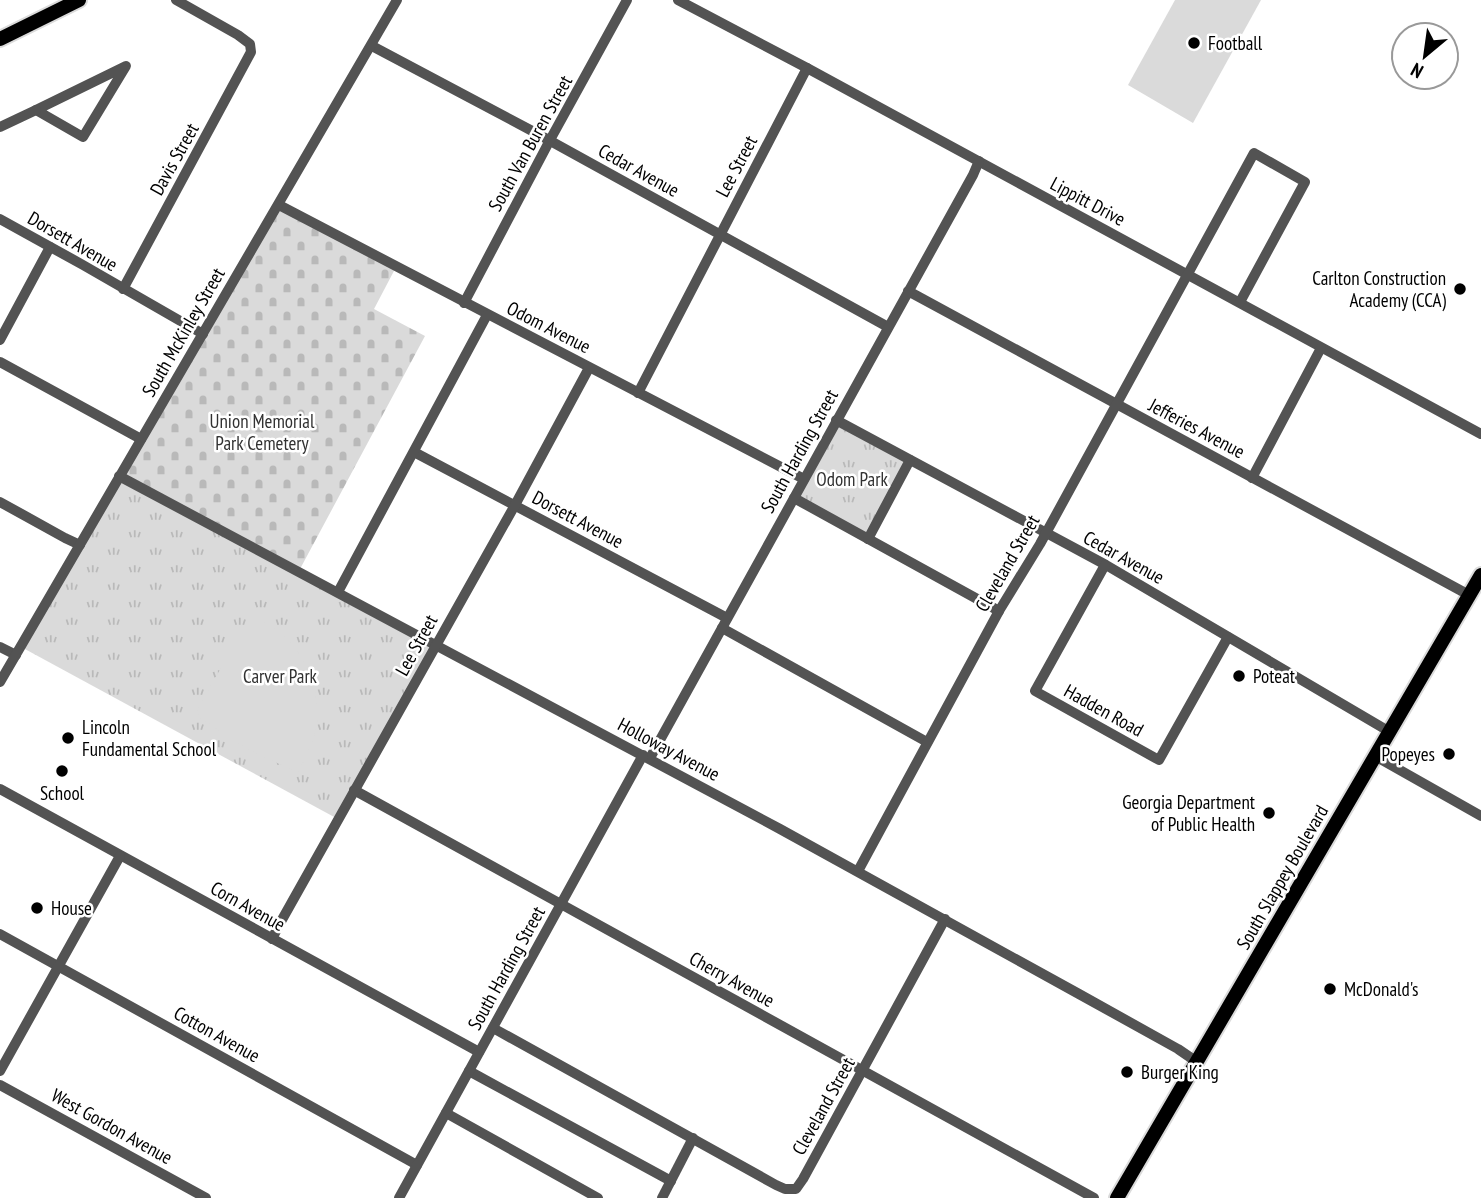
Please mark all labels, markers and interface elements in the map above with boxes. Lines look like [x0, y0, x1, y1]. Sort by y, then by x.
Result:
north arrow [1390, 21, 1460, 91]
place label: Football [1208, 31, 1263, 55]
marker: Football [1186, 35, 1202, 51]
text: N [1406, 58, 1427, 84]
street label: South Van Buren Street [483, 70, 578, 215]
street label: Davis Street [144, 118, 204, 199]
street label: Lee Street [710, 131, 762, 201]
street label: Cedar Avenue [594, 138, 684, 202]
street label: Lippitt Drive [1046, 171, 1130, 231]
street label: Dorsett Avenue [24, 206, 122, 276]
street label: South McKinley Street [136, 263, 230, 401]
place label: Carlton Construction Academy (CCA) [1312, 266, 1447, 312]
marker: Carlton Construction Academy (CCA) [1452, 281, 1468, 297]
street label: Odom Avenue [503, 296, 595, 358]
street label: South Harding Street [755, 384, 843, 517]
street label: Jefferies Avenue [1144, 392, 1249, 463]
park label: Union Memorial Park Cemetery [210, 409, 315, 455]
park label: Odom Park [816, 467, 888, 491]
street label: Dorsett Avenue [528, 485, 628, 553]
street label: Cleveland Street [970, 510, 1045, 616]
street label: Cedar Avenue [1079, 525, 1169, 589]
street label: Lee Street [390, 610, 443, 680]
park label: Carver Park [243, 664, 318, 688]
place label: Poteat [1253, 664, 1296, 688]
marker: Poteat [1231, 668, 1247, 684]
street label: Hadden Road [1060, 678, 1148, 742]
street label: Holloway Avenue [614, 712, 724, 786]
place label: Lincoln Fundamental School [82, 715, 217, 761]
marker: Lincoln Fundamental School [60, 730, 76, 746]
place label: Popeyes [1382, 742, 1435, 766]
marker: Popeyes [1441, 746, 1457, 762]
marker: School [54, 763, 70, 779]
place label: School [40, 781, 85, 805]
place label: Georgia Department of Public Health [1122, 790, 1256, 836]
street label: South Slappey Boulevard [1231, 801, 1333, 953]
marker: Georgia Department of Public Health [1261, 805, 1277, 821]
street label: Corn Avenue [207, 876, 290, 936]
place label: House [51, 896, 92, 920]
marker: House [29, 900, 45, 916]
street label: South Harding Street [462, 901, 550, 1034]
street label: Cherry Avenue [685, 946, 779, 1012]
place label: McDonald's [1344, 977, 1419, 1001]
marker: McDonald's [1322, 981, 1338, 997]
street label: Cotton Avenue [170, 1001, 264, 1068]
street label: Cleveland Street [786, 1052, 860, 1159]
place label: Burger King [1141, 1060, 1219, 1084]
marker: Burger King [1119, 1064, 1135, 1080]
street label: West Gordon Avenue [47, 1083, 177, 1169]

